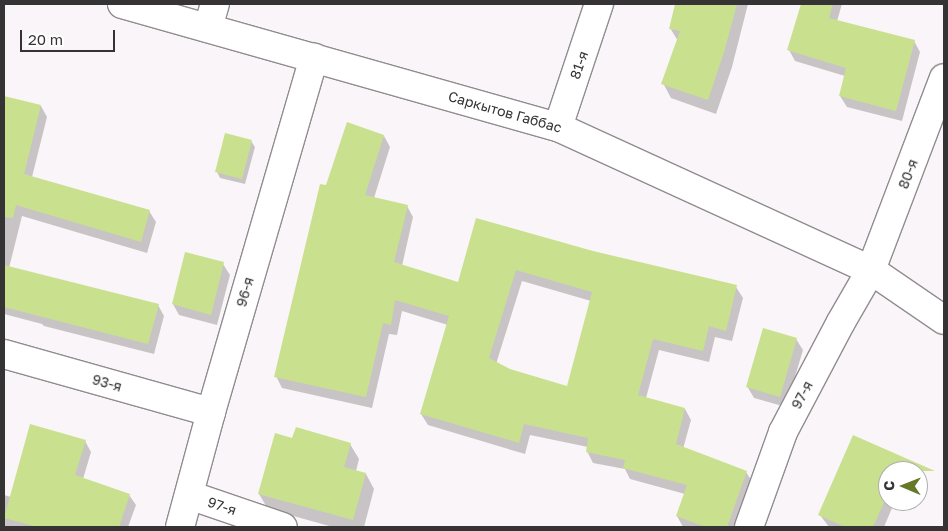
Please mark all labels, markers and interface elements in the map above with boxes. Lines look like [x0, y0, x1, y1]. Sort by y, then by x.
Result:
scale bar [22, 20, 118, 52]
text: 20 m [28, 30, 63, 48]
street label: 81-я [566, 49, 592, 81]
street label: Саркытов Габбас [446, 88, 564, 136]
street label: 80-я [895, 157, 921, 191]
street label: 96-я [233, 275, 257, 309]
street label: 93-я [90, 371, 124, 395]
street label: 97-я [788, 378, 816, 412]
north arrow [878, 461, 928, 511]
text: С [880, 481, 897, 491]
street label: 97-я [205, 493, 239, 519]

